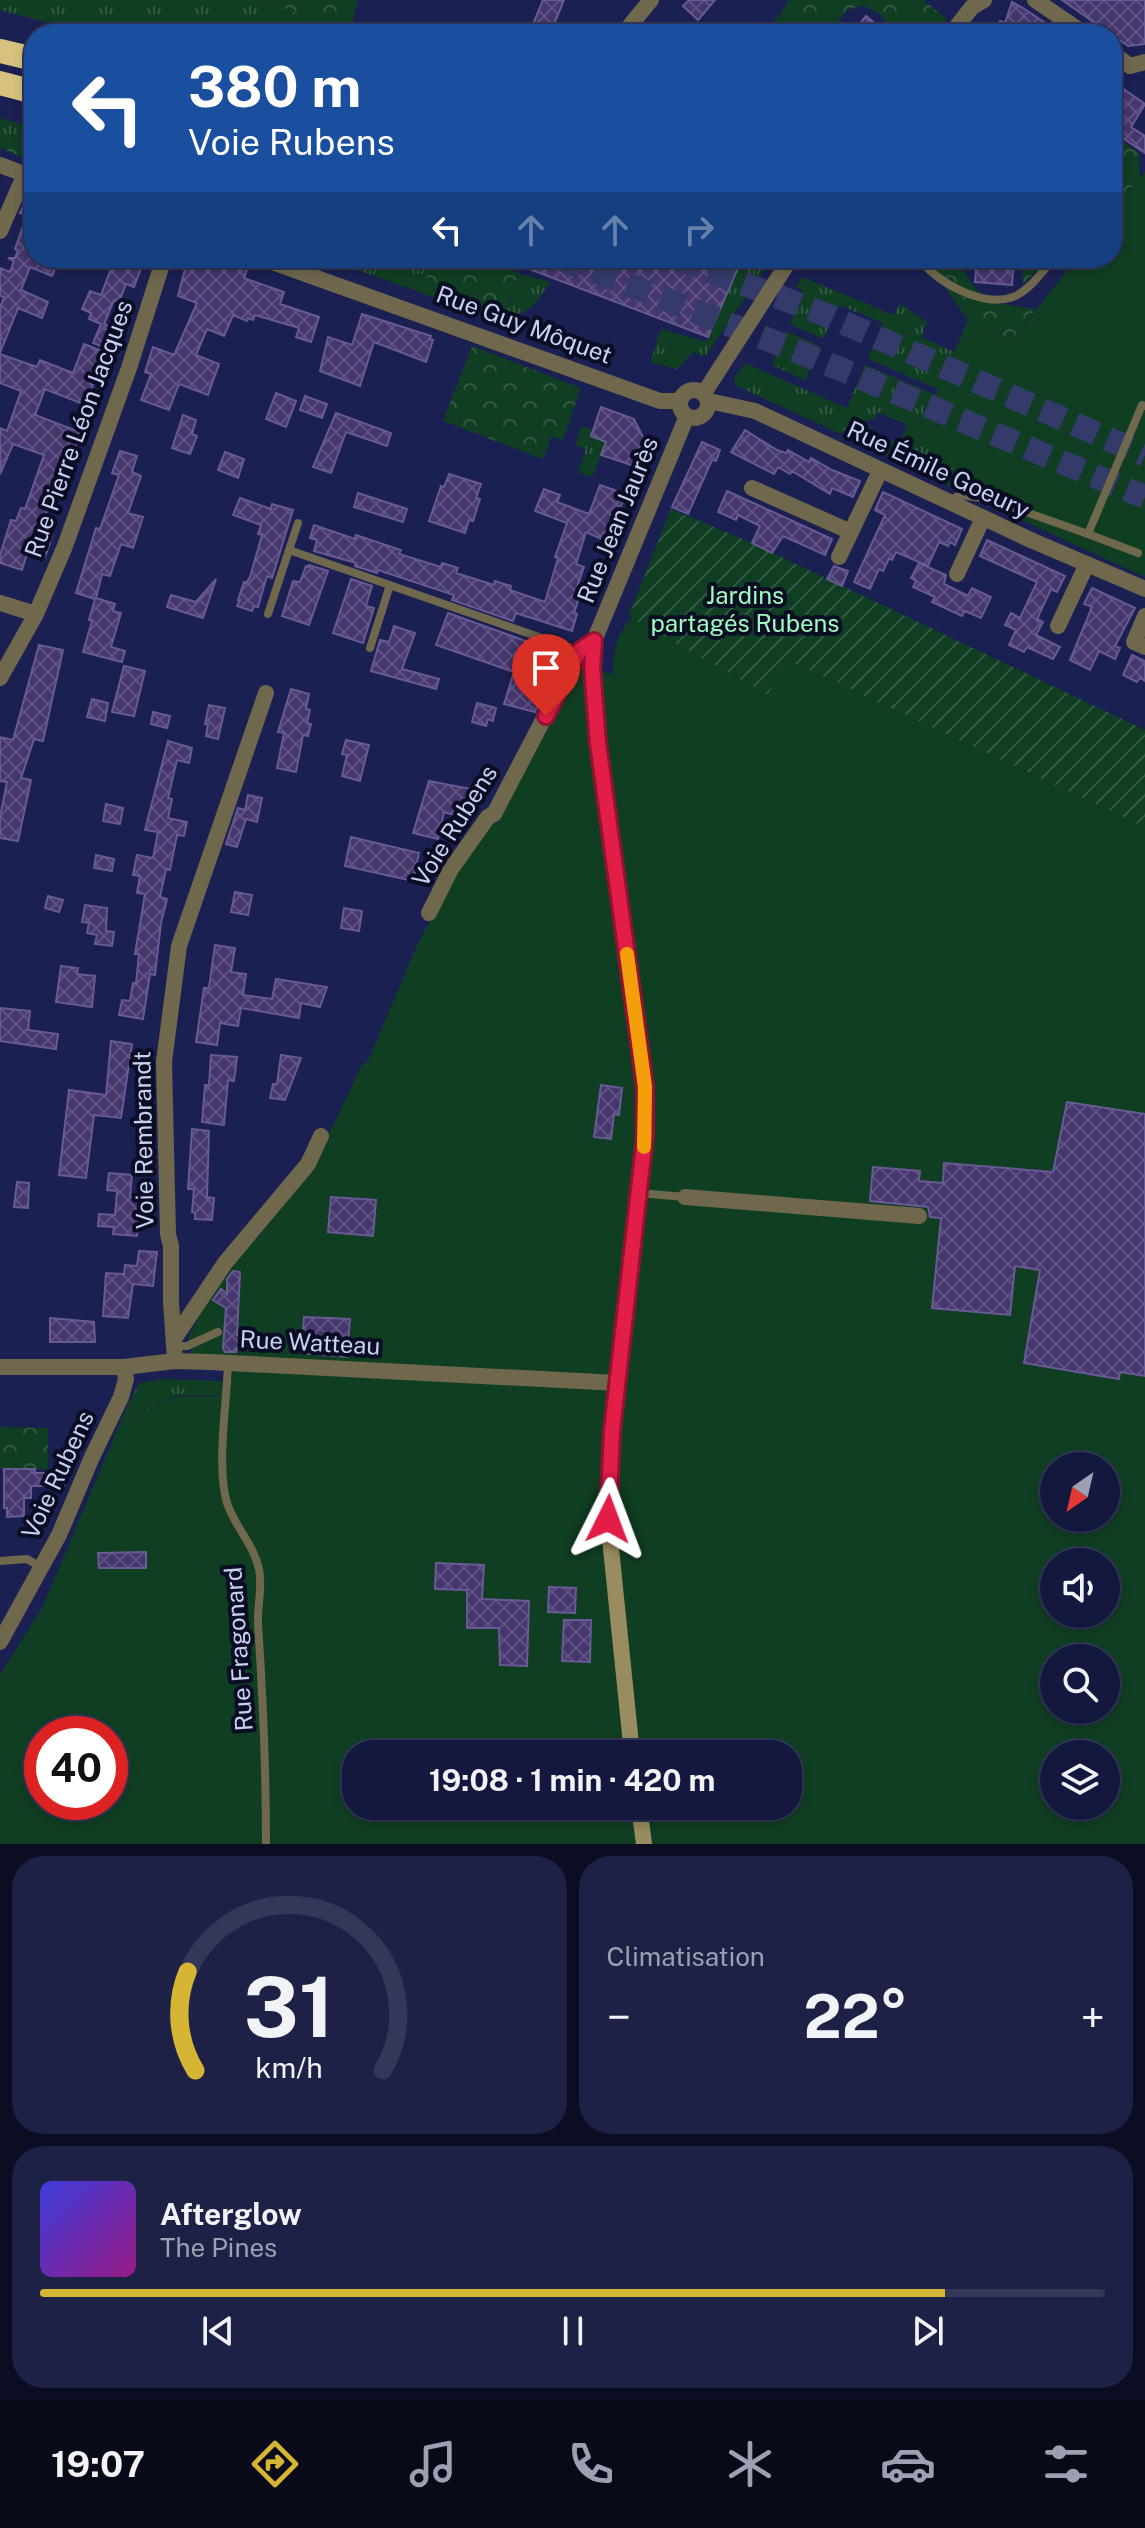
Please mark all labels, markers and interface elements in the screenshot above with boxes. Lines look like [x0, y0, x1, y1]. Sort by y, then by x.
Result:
text: 380 m [188, 54, 361, 120]
icon: left [56, 56, 160, 160]
text: Voie Rubens [188, 121, 395, 163]
icon: left [425, 208, 469, 252]
icon: ahead [509, 208, 553, 252]
icon: ahead [593, 208, 637, 252]
icon: right [677, 208, 721, 252]
street label: Rue Guy Môquet [433, 279, 616, 369]
street label: Rue Pierre Léon Jacques [18, 296, 138, 561]
street label: Rue Émile Goeury [843, 415, 1034, 524]
street label: Rue Jean Jaurès [571, 433, 663, 607]
park label: Jardins partagés Rubens [651, 581, 839, 637]
pin [512, 634, 580, 716]
icon: arrive [524, 646, 568, 690]
street label: Voie Rubens [406, 760, 503, 891]
street label: Voie Rembrandt [127, 1051, 159, 1229]
street label: Rue Watteau [239, 1324, 381, 1360]
street label: Voie Rubens [15, 1406, 99, 1543]
north arrow [1040, 1452, 1120, 1532]
map controls [1040, 1452, 1120, 1820]
position arrow [566, 1477, 650, 1561]
button: sound [1040, 1548, 1120, 1628]
street label: Rue Fragonard [218, 1566, 258, 1732]
button: search [1040, 1644, 1120, 1724]
speed limit sign: 40 [24, 1716, 128, 1820]
button: layers [1040, 1740, 1120, 1820]
text: 19:08 · 1 min · 420 m [429, 1762, 715, 1798]
text: Climatisation [607, 1941, 765, 1972]
text: 31 [244, 1958, 335, 2056]
text: 22° [803, 1981, 908, 2052]
text: − [607, 1991, 631, 2043]
text: + [1081, 1991, 1105, 2043]
text: km/h [256, 2051, 323, 2084]
text: Afterglow [160, 2196, 302, 2232]
text: The Pines [160, 2232, 277, 2263]
icon: previous [196, 2309, 240, 2353]
icon: pause [551, 2309, 595, 2353]
icon: next [906, 2309, 950, 2353]
icon: directions [247, 2436, 303, 2492]
icon: music [405, 2436, 461, 2492]
icon: phone [563, 2436, 619, 2492]
icon: climate [722, 2436, 778, 2492]
icon: car [880, 2436, 936, 2492]
icon: filters [1038, 2436, 1094, 2492]
text: 19:07 [51, 2443, 145, 2485]

